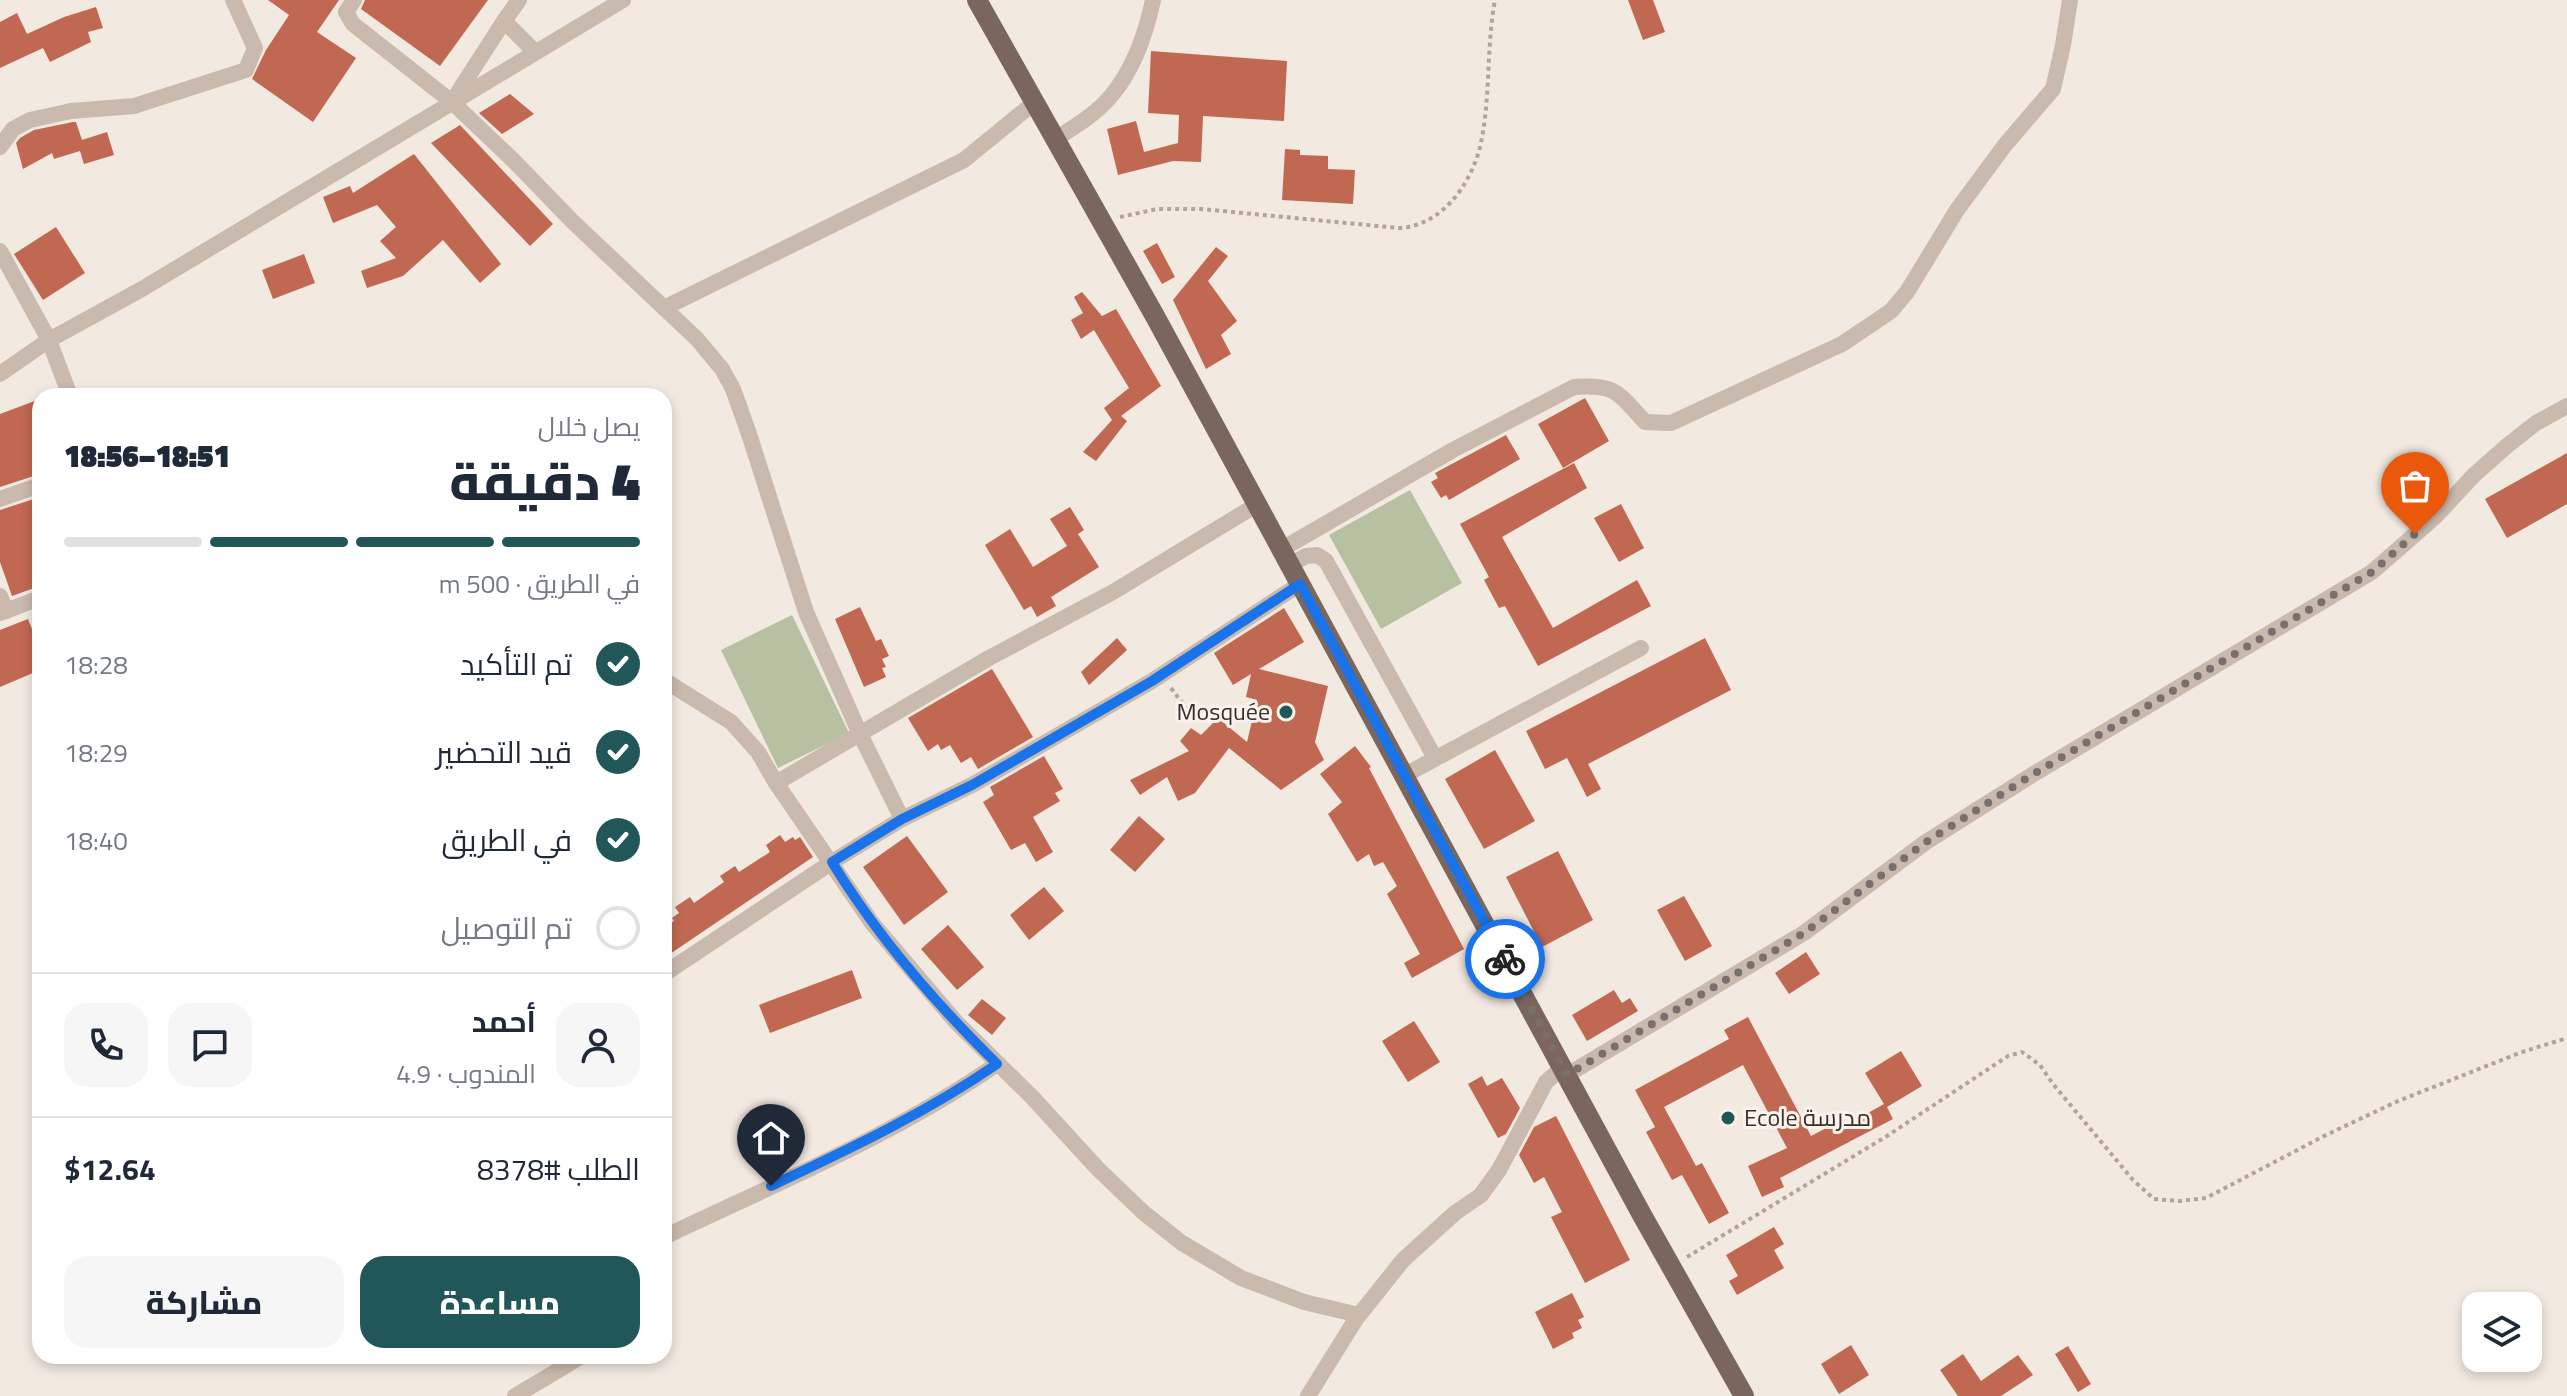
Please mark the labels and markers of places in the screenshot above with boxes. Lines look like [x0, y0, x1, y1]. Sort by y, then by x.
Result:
pin [2381, 452, 2449, 534]
place label: Mosquée [1177, 693, 1270, 729]
marker: Mosquée [1277, 703, 1295, 721]
place label: Ecole مدرسة [1744, 1099, 1871, 1135]
pin [737, 1104, 805, 1186]
marker: Ecole مدرسة [1719, 1109, 1737, 1127]

